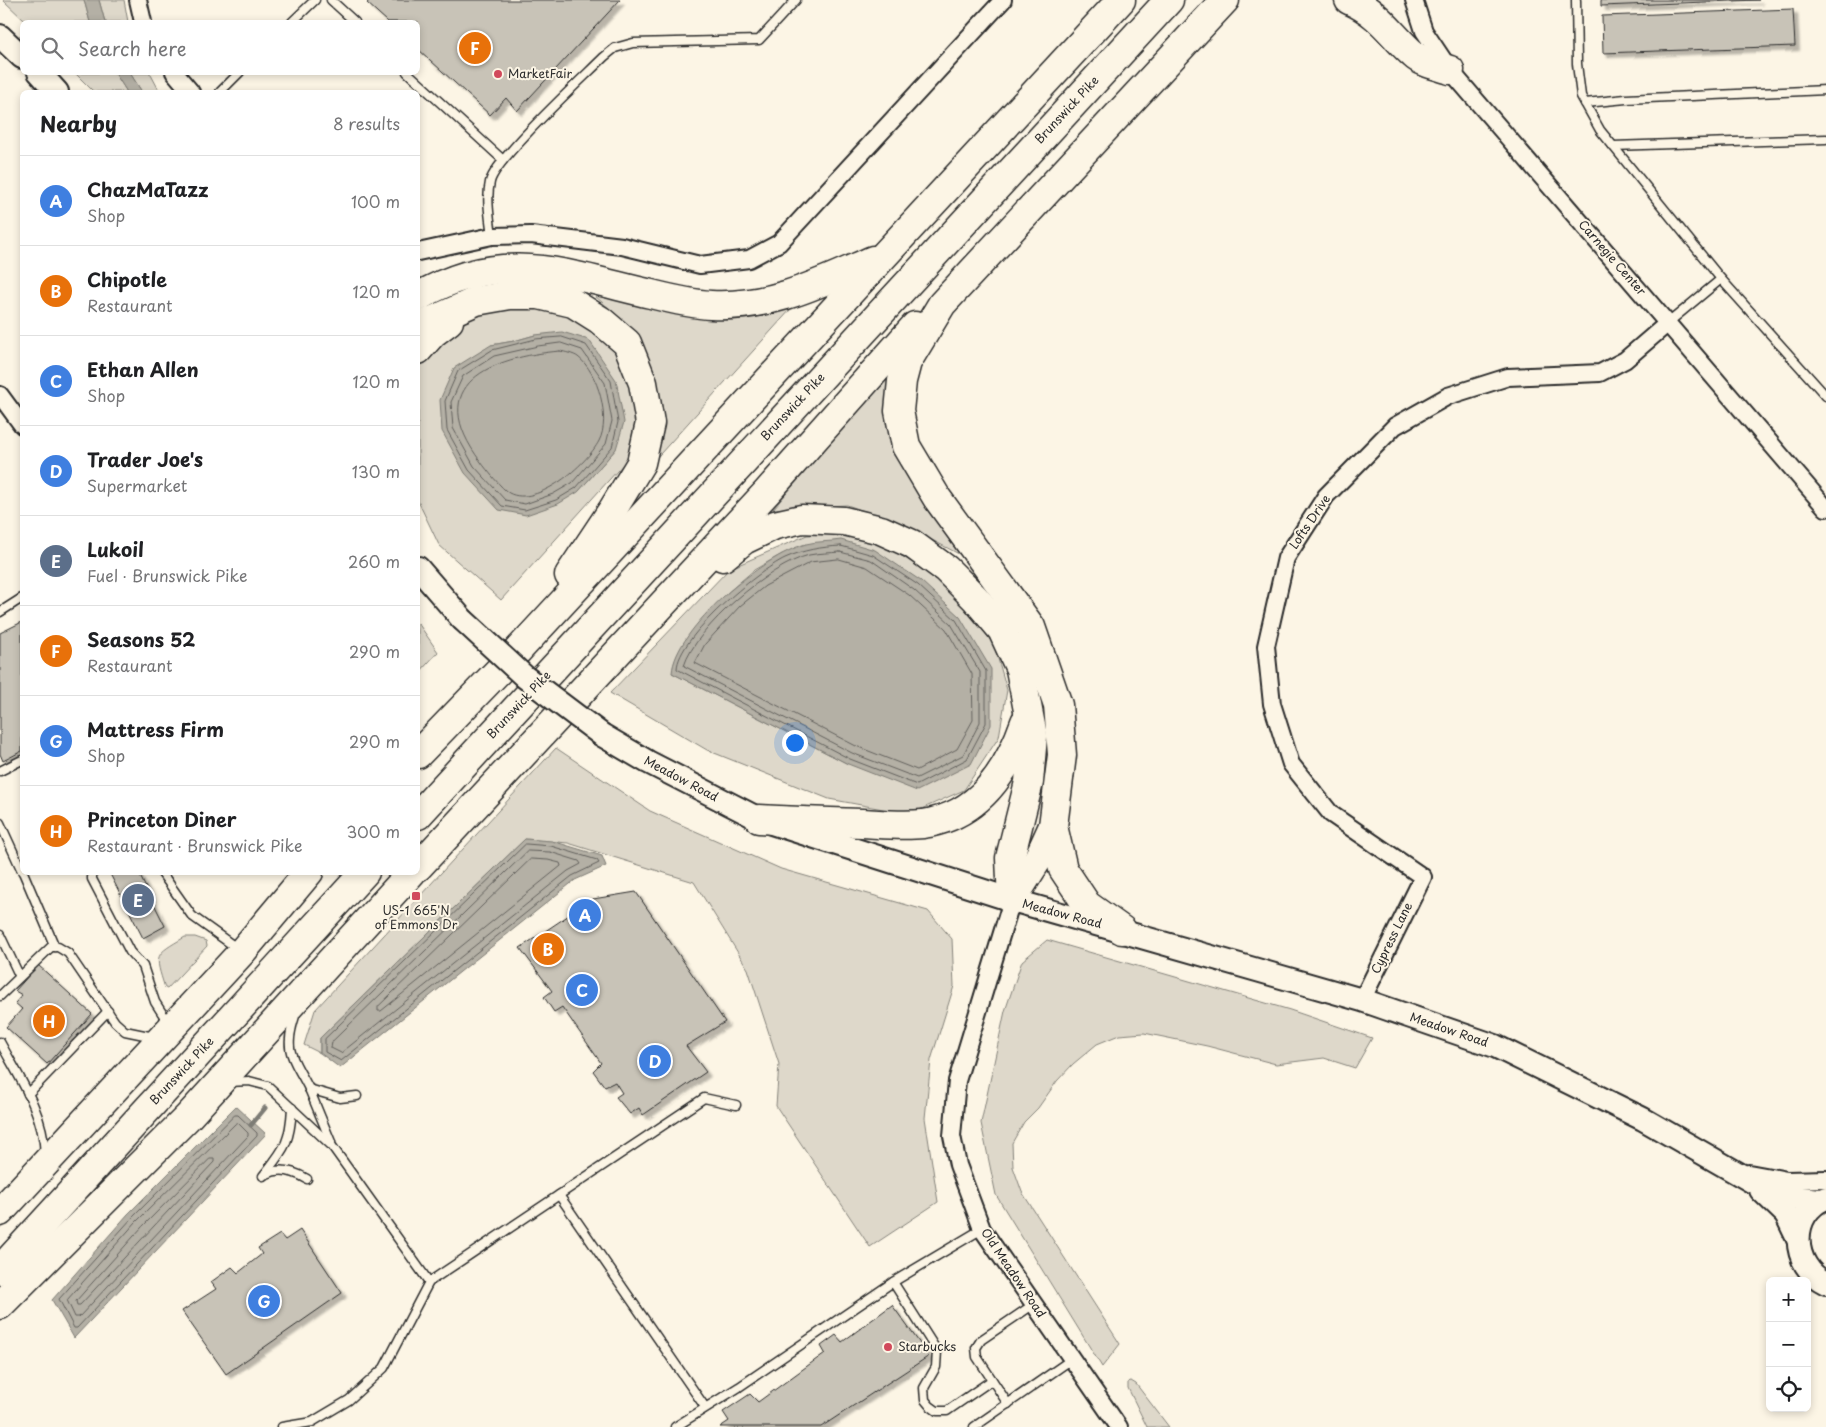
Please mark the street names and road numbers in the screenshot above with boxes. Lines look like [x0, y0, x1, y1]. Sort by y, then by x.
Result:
street label: Brunswick Pike [1030, 71, 1103, 147]
street label: Carnegie Center [1575, 216, 1651, 299]
street label: Brunswick Pike [756, 368, 829, 444]
street label: Lofts Drive [1284, 491, 1334, 552]
street label: Brunswick Pike [482, 666, 555, 742]
street label: Meadow Road [641, 751, 722, 805]
street label: Meadow Road [1020, 894, 1104, 932]
street label: Cypress Lane [1366, 898, 1416, 976]
street label: Meadow Road [1408, 1007, 1491, 1051]
street label: Brunswick Pike [145, 1032, 218, 1108]
street label: Old Meadow Road [977, 1224, 1051, 1321]

